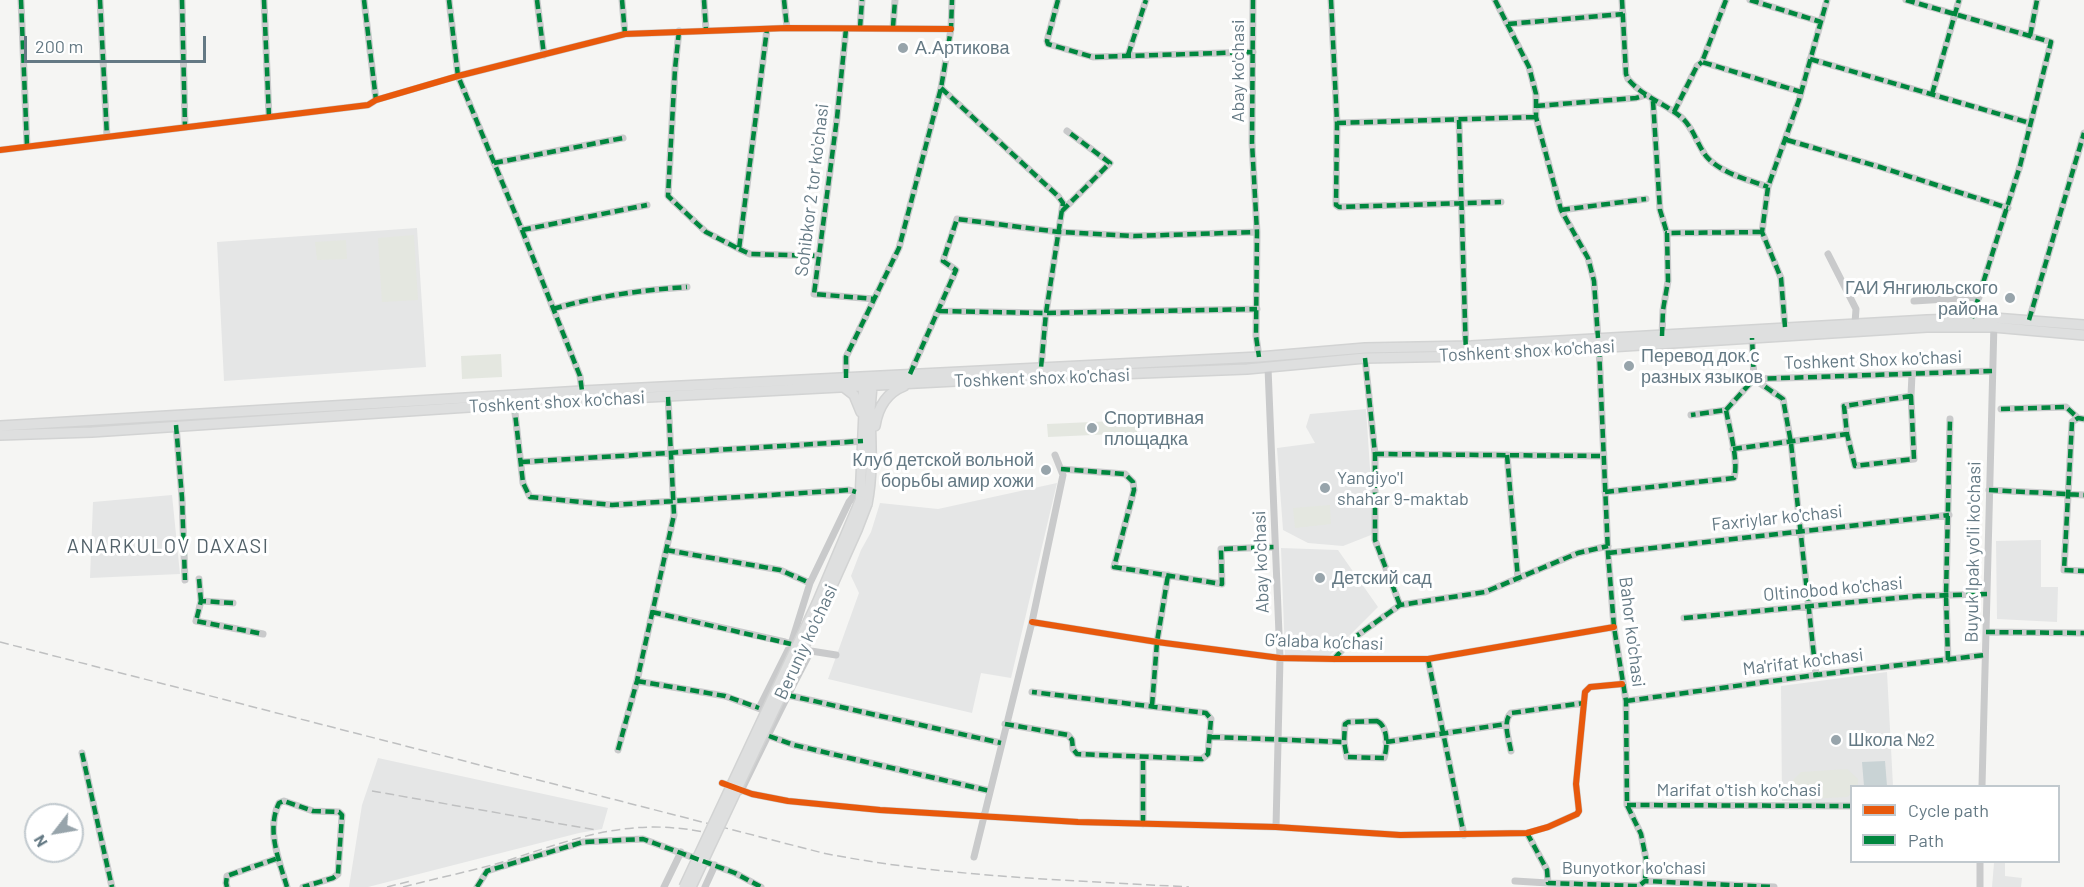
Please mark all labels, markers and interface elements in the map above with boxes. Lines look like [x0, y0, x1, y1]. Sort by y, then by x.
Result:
street label: Abay ko'chasi [1227, 20, 1249, 122]
scale bar [27, 24, 208, 62]
text: 200 m [35, 35, 83, 57]
place label: А.Артикова [915, 37, 1009, 59]
marker: А.Артикова [896, 41, 910, 55]
street label: Sohibkor 2 tor ko'chasi [791, 102, 833, 278]
place label: ГАИ Янгиюльского района [1845, 277, 1998, 320]
marker: ГАИ Янгиюльского района [2003, 291, 2017, 305]
street label: Toshkent shox ko'chasi [1438, 336, 1616, 366]
place label: Перевод док.с разных языков [1641, 345, 1763, 388]
street label: Toshkent Shox ko'chasi [1783, 346, 1963, 374]
marker: Перевод док.с разных языков [1622, 359, 1636, 373]
street label: Toshkent shox ko'chasi [953, 364, 1131, 392]
street label: Toshkent shox ko'chasi [468, 387, 646, 417]
place label: Спортивная площадка [1104, 407, 1204, 450]
marker: Спортивная площадка [1085, 421, 1099, 435]
place label: Клуб детской вольной борьбы амир хожи [852, 449, 1034, 492]
street label: Buyuk Ipak yo'li ko'chasi [1961, 461, 1985, 643]
marker: Клуб детской вольной борьбы амир хожи [1039, 463, 1053, 477]
place label: Yangiyo'l shahar 9-maktab [1337, 467, 1469, 510]
marker: Yangiyo'l shahar 9-maktab [1318, 481, 1332, 495]
street label: Faxriylar ko'chasi [1710, 500, 1844, 536]
street label: Abay ko'chasi [1248, 510, 1274, 614]
district label: ANARKULOV DAXASI [67, 534, 269, 558]
place label: Детский сад [1332, 567, 1432, 589]
marker: Детский сад [1313, 571, 1327, 585]
street label: Oltinobod ko'chasi [1762, 572, 1904, 606]
street label: Bahor ko'chasi [1615, 576, 1649, 688]
street label: Beruniy ko'chasi [770, 581, 842, 703]
street label: G’alaba ko’chasi [1264, 629, 1384, 655]
street label: Ma'rifat ko'chasi [1741, 644, 1865, 680]
place label: Школа №2 [1848, 729, 1935, 751]
marker: Школа №2 [1829, 733, 1843, 747]
street label: Marifat o'tish ko'chasi [1657, 779, 1821, 801]
legend [1850, 785, 2060, 863]
text: Cycle path [1908, 799, 1989, 821]
north arrow [24, 803, 84, 863]
text: Path [1908, 829, 1944, 851]
text: N [29, 832, 51, 851]
street label: Bunyotkor ko'chasi [1562, 857, 1706, 879]

